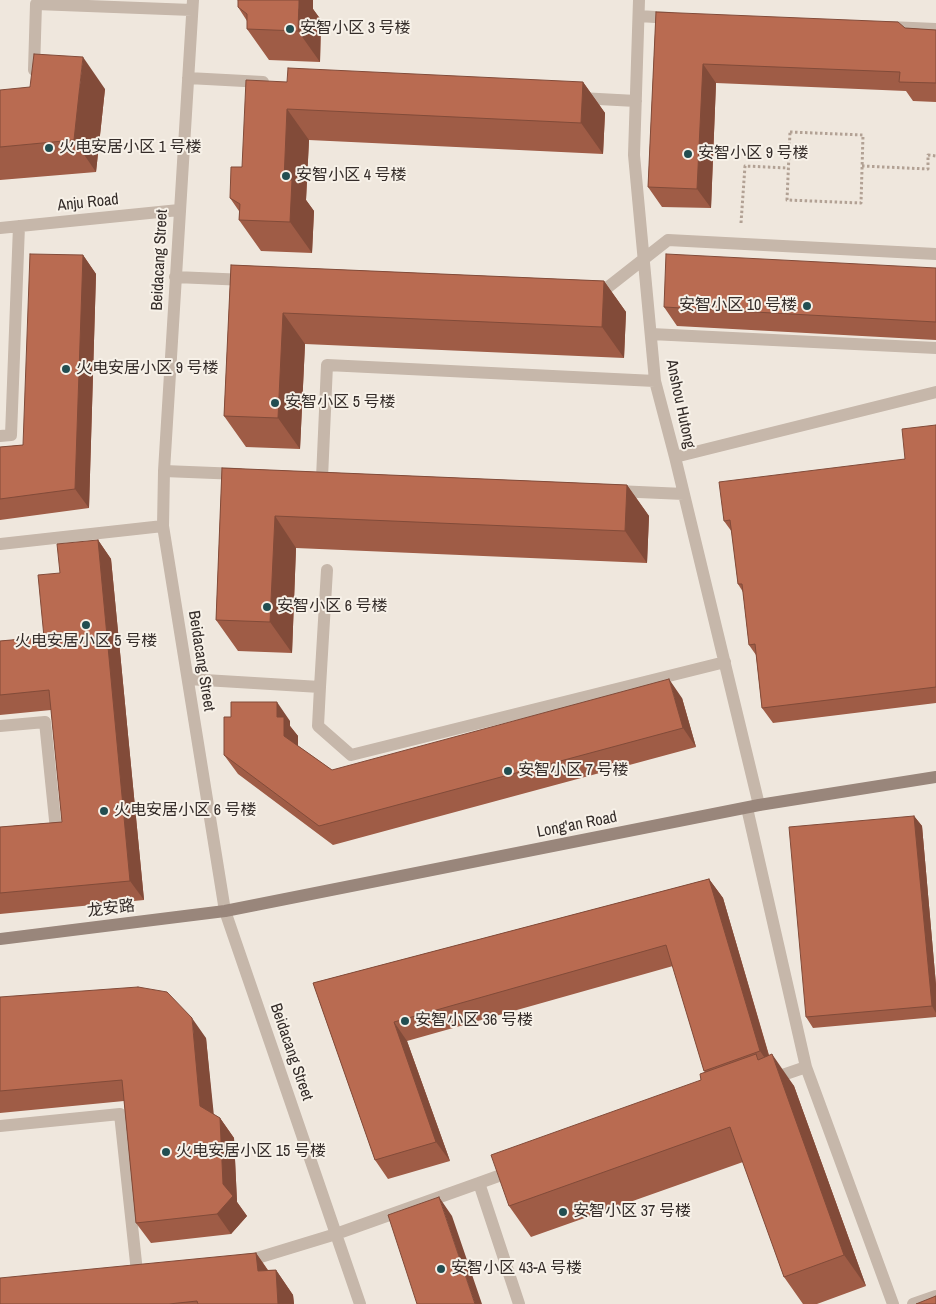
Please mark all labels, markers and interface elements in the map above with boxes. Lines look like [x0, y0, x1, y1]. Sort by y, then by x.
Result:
place label: 安智小区 3 号楼 [300, 19, 411, 39]
marker: 安智小区 3 号楼 [284, 23, 296, 35]
place label: 火电安居小区 1 号楼 [59, 138, 202, 158]
marker: 火电安居小区 1 号楼 [43, 142, 55, 154]
place label: 安智小区 9 号楼 [698, 144, 809, 164]
marker: 安智小区 9 号楼 [682, 148, 694, 160]
place label: 安智小区 4 号楼 [296, 166, 407, 186]
marker: 安智小区 4 号楼 [280, 170, 292, 182]
street label: Anju Road [57, 190, 119, 216]
street label: Beidacang Street [148, 209, 172, 311]
place label: 安智小区 10 号楼 [679, 296, 797, 316]
marker: 安智小区 10 号楼 [801, 300, 813, 312]
street label: Anshou Hutong [661, 358, 699, 450]
place label: 火电安居小区 9 号楼 [76, 359, 219, 379]
marker: 火电安居小区 9 号楼 [60, 363, 72, 375]
place label: 安智小区 5 号楼 [285, 393, 396, 413]
marker: 安智小区 5 号楼 [269, 397, 281, 409]
place label: 安智小区 6 号楼 [277, 597, 388, 617]
marker: 安智小区 6 号楼 [261, 601, 273, 613]
street label: Beidacang Street [184, 609, 218, 713]
marker: 火电安居小区 5 号楼 [80, 619, 92, 631]
place label: 火电安居小区 5 号楼 [15, 632, 157, 652]
place label: 安智小区 7 号楼 [518, 761, 629, 781]
marker: 安智小区 7 号楼 [502, 765, 514, 777]
place label: 火电安居小区 6 号楼 [114, 801, 257, 821]
marker: 火电安居小区 6 号楼 [98, 805, 110, 817]
street label: Long'an Road [535, 808, 619, 842]
street label: 龙安路 [86, 897, 136, 921]
street label: Beidacang Street [265, 1001, 317, 1103]
place label: 安智小区 36 号楼 [415, 1011, 533, 1031]
marker: 安智小区 36 号楼 [399, 1015, 411, 1027]
place label: 火电安居小区 15 号楼 [176, 1142, 326, 1162]
marker: 火电安居小区 15 号楼 [160, 1146, 172, 1158]
place label: 安智小区 37 号楼 [573, 1202, 691, 1222]
marker: 安智小区 37 号楼 [557, 1206, 569, 1218]
place label: 安智小区 43-A 号楼 [451, 1259, 582, 1279]
marker: 安智小区 43-A 号楼 [435, 1263, 447, 1275]

